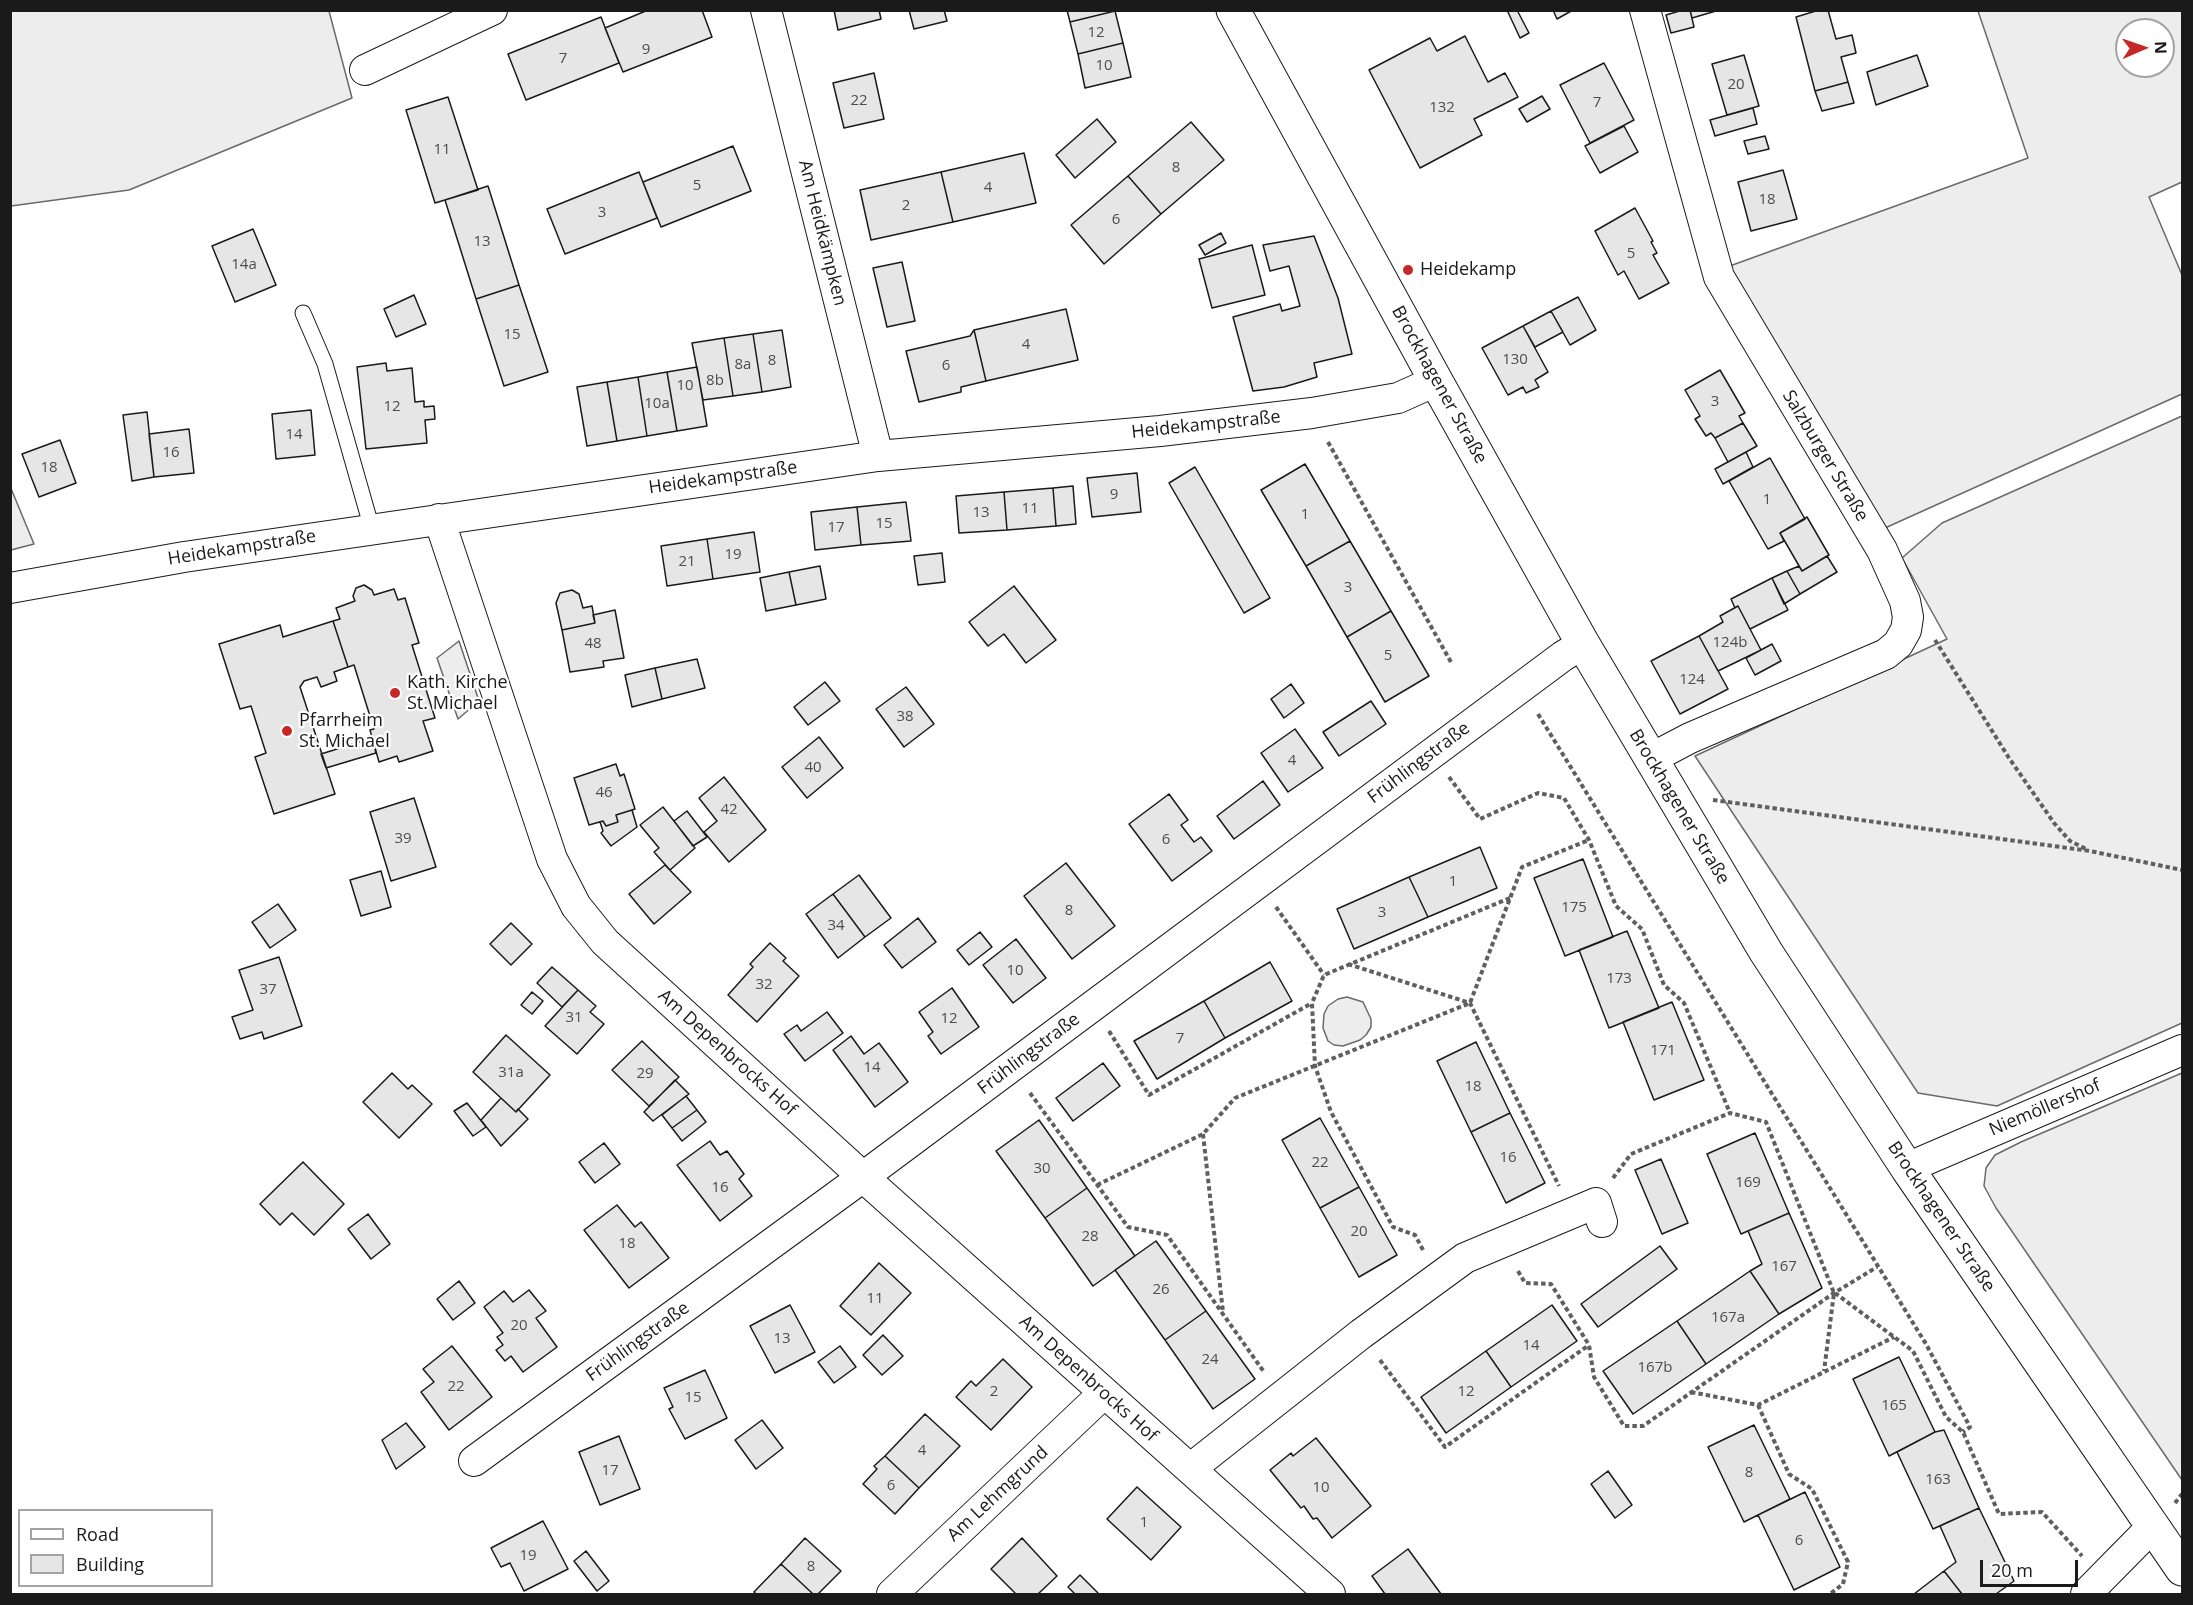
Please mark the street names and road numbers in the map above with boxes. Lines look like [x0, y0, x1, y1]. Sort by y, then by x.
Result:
street label: Am Heidkämpken [793, 158, 851, 308]
street label: Brockhagener Straße [1387, 302, 1491, 468]
street label: Salzburger Straße [1777, 387, 1873, 525]
street label: Heidekampstraße [1130, 406, 1282, 444]
street label: Heidekampstraße [647, 457, 799, 499]
street label: Heidekampstraße [166, 526, 318, 570]
street label: Frühlingstraße [1364, 718, 1474, 808]
street label: Brockhagener Straße [1624, 726, 1734, 888]
street label: Am Depenbrocks Hof [653, 985, 801, 1121]
street label: Frühlingstraße [974, 1009, 1084, 1099]
street label: Niemöllershof [1986, 1075, 2104, 1141]
street label: Brockhagener Straße [1883, 1138, 1999, 1296]
street label: Frühlingstraße [582, 1297, 694, 1387]
street label: Am Depenbrocks Hof [1014, 1311, 1162, 1447]
street label: Am Lehmgrund [943, 1442, 1053, 1546]

